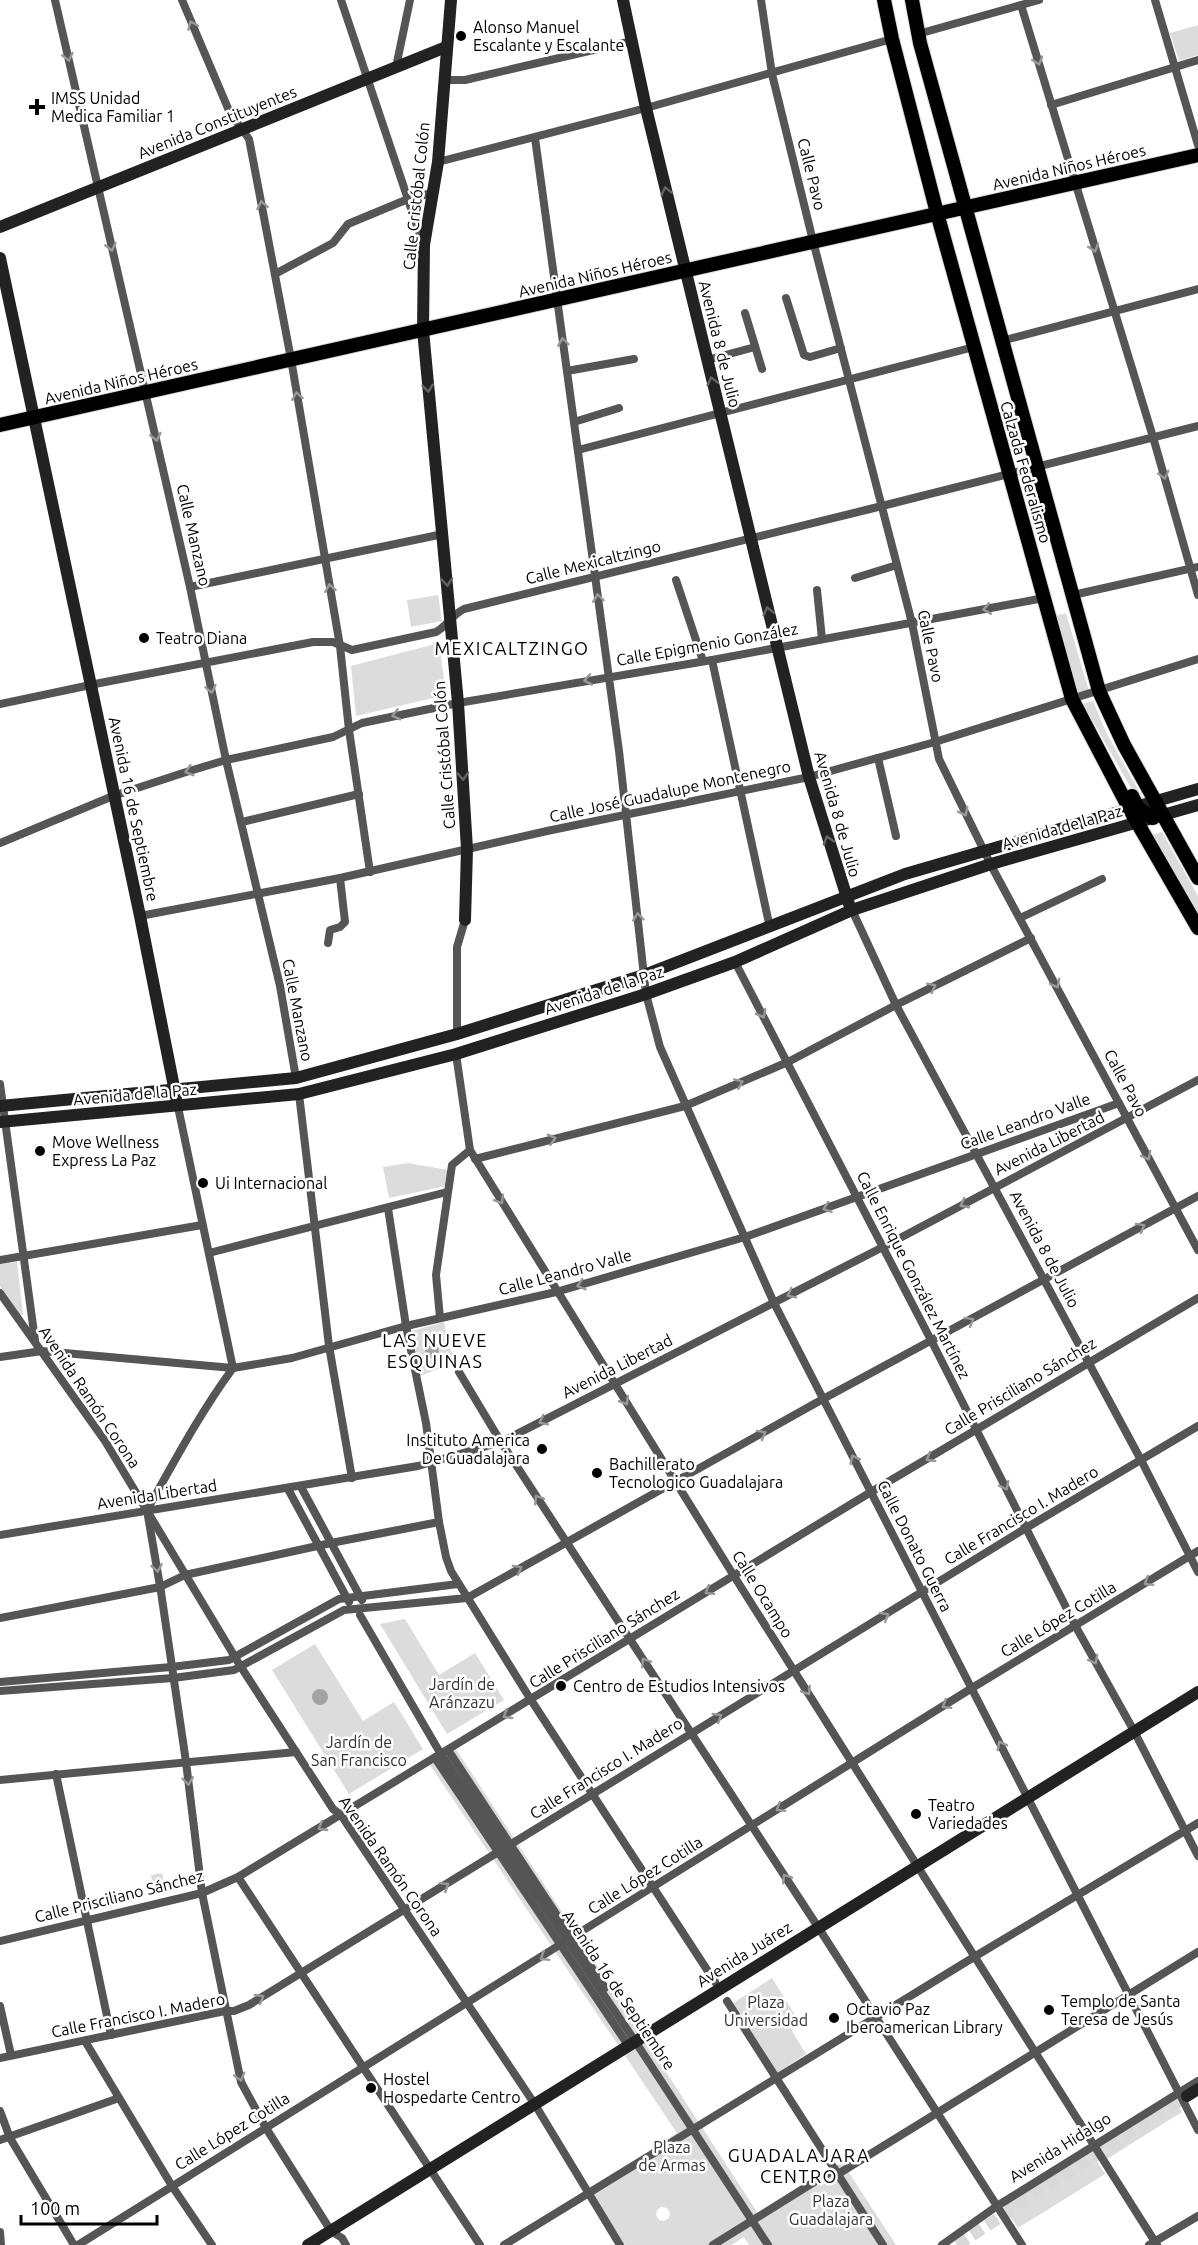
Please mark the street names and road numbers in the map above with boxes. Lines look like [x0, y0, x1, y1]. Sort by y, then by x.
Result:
street label: Avenida Constituyentes [135, 82, 299, 162]
street label: Calle Cristóbal Colón [399, 121, 433, 271]
street label: Calle Pavo [794, 136, 830, 212]
street label: Avenida Niños Héroes [991, 141, 1147, 193]
street label: Avenida Niños Héroes [517, 248, 673, 300]
street label: Avenida 8 de Julio [696, 279, 744, 409]
street label: Avenida Niños Héroes [43, 355, 199, 407]
street label: Calzada Federalismo [997, 399, 1055, 545]
street label: Calle Manzano [174, 482, 214, 588]
street label: Calle Mexicaltzingo [524, 536, 662, 588]
street label: Calle Pavo [915, 608, 947, 684]
street label: Calle Epigmenio González [615, 619, 799, 669]
street label: Calle Cristóbal Colón [430, 680, 458, 830]
street label: Avenida 16 de Septiembre [106, 715, 162, 903]
street label: Avenida 8 de Julio [811, 749, 865, 879]
street label: Calle José Guadalupe Montenegro [548, 757, 792, 825]
street label: Avenida de la Paz [1000, 801, 1124, 853]
street label: Calle Manzano [279, 957, 317, 1063]
street label: Avenida de la Paz [542, 962, 666, 1018]
street label: Calle Pavo [1101, 1046, 1151, 1120]
street label: Avenida de la Paz [72, 1080, 198, 1108]
street label: Calle Leandro Valle [958, 1089, 1092, 1153]
street label: Avenida Libertad [991, 1107, 1107, 1179]
street label: Calle Enrique González Martínez [854, 1168, 974, 1382]
street label: Avenida 8 de Julio [1007, 1187, 1083, 1311]
street label: Calle Leandro Valle [496, 1246, 634, 1298]
street label: Avenida Ramón Corona [36, 1323, 144, 1471]
street label: Avenida Libertad [559, 1330, 675, 1402]
street label: Calle Prisciliano Sánchez [941, 1334, 1099, 1438]
street label: Calle Francisco I. Madero [941, 1462, 1101, 1568]
street label: Avenida Libertad [96, 1476, 218, 1512]
street label: Calle Donato Guerra [874, 1477, 956, 1615]
street label: Calle Ocampo [729, 1547, 797, 1641]
street label: Calle López Cotilla [997, 1577, 1119, 1661]
street label: Calle Prisciliano Sánchez [526, 1584, 682, 1692]
street label: Calle Francisco I. Madero [526, 1714, 686, 1822]
street label: Avenida Ramón Corona [336, 1792, 446, 1940]
street label: Calle López Cotilla [584, 1832, 706, 1918]
street label: Calle Prisciliano Sánchez [33, 1866, 205, 1926]
street label: Avenida 16 de Septiembre [559, 1907, 679, 2073]
street label: Avenida Juárez [693, 1918, 795, 1990]
street label: Calle Francisco I. Madero [50, 1989, 226, 2041]
street label: Calle López Cotilla [171, 2088, 293, 2174]
street label: Avenida Hidalgo [1006, 2109, 1114, 2185]

